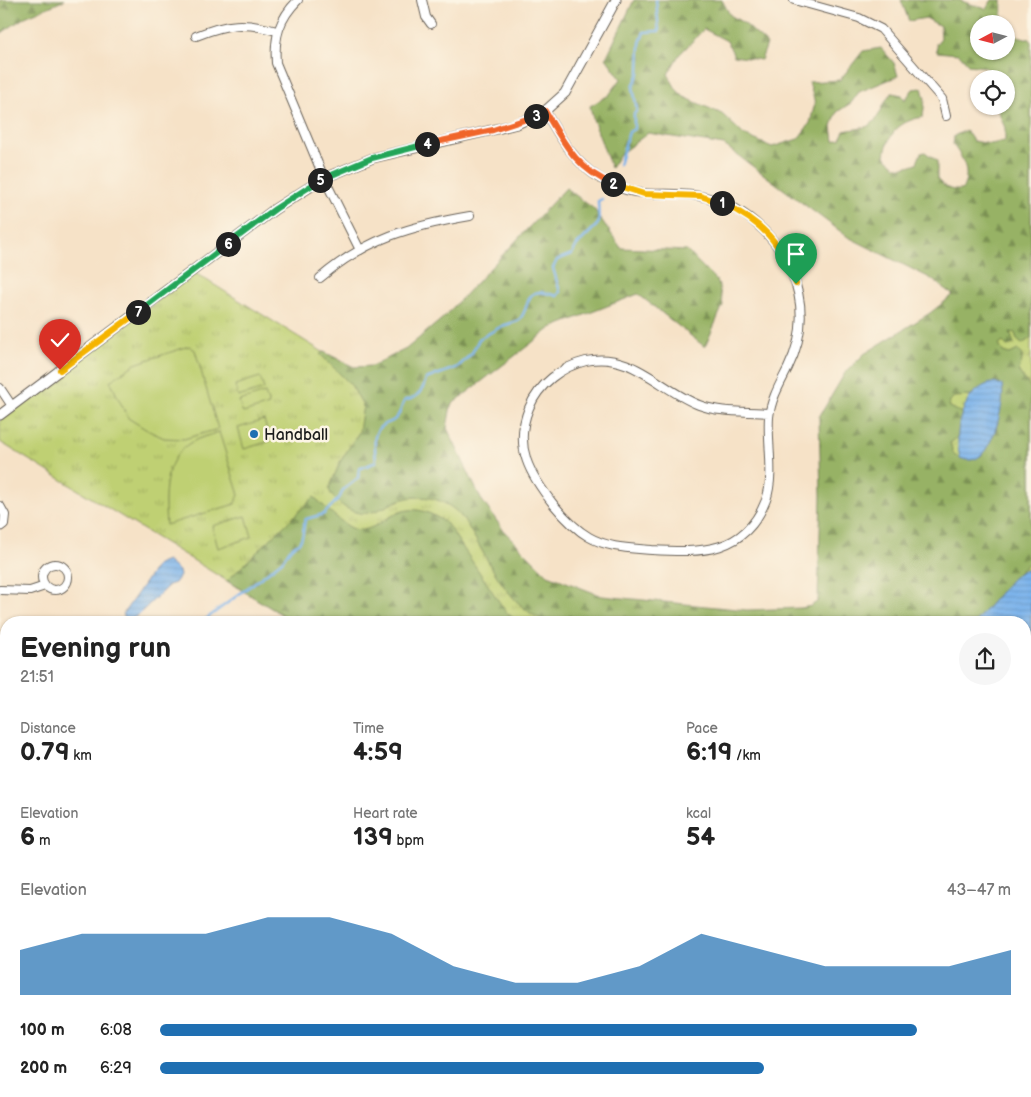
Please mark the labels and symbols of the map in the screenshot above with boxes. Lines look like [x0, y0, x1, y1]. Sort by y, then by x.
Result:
north arrow [970, 15, 1015, 60]
pin: 3 [524, 104, 548, 128]
pin: 4 [414, 132, 440, 156]
pin: 5 [308, 168, 332, 192]
pin: 2 [600, 172, 626, 196]
pin: 1 [710, 190, 734, 216]
pin: 6 [216, 232, 240, 256]
pin [775, 233, 817, 284]
pin: 7 [126, 300, 150, 324]
pin [39, 319, 81, 370]
place label: Handball [264, 426, 328, 445]
marker: Handball [248, 428, 260, 440]

